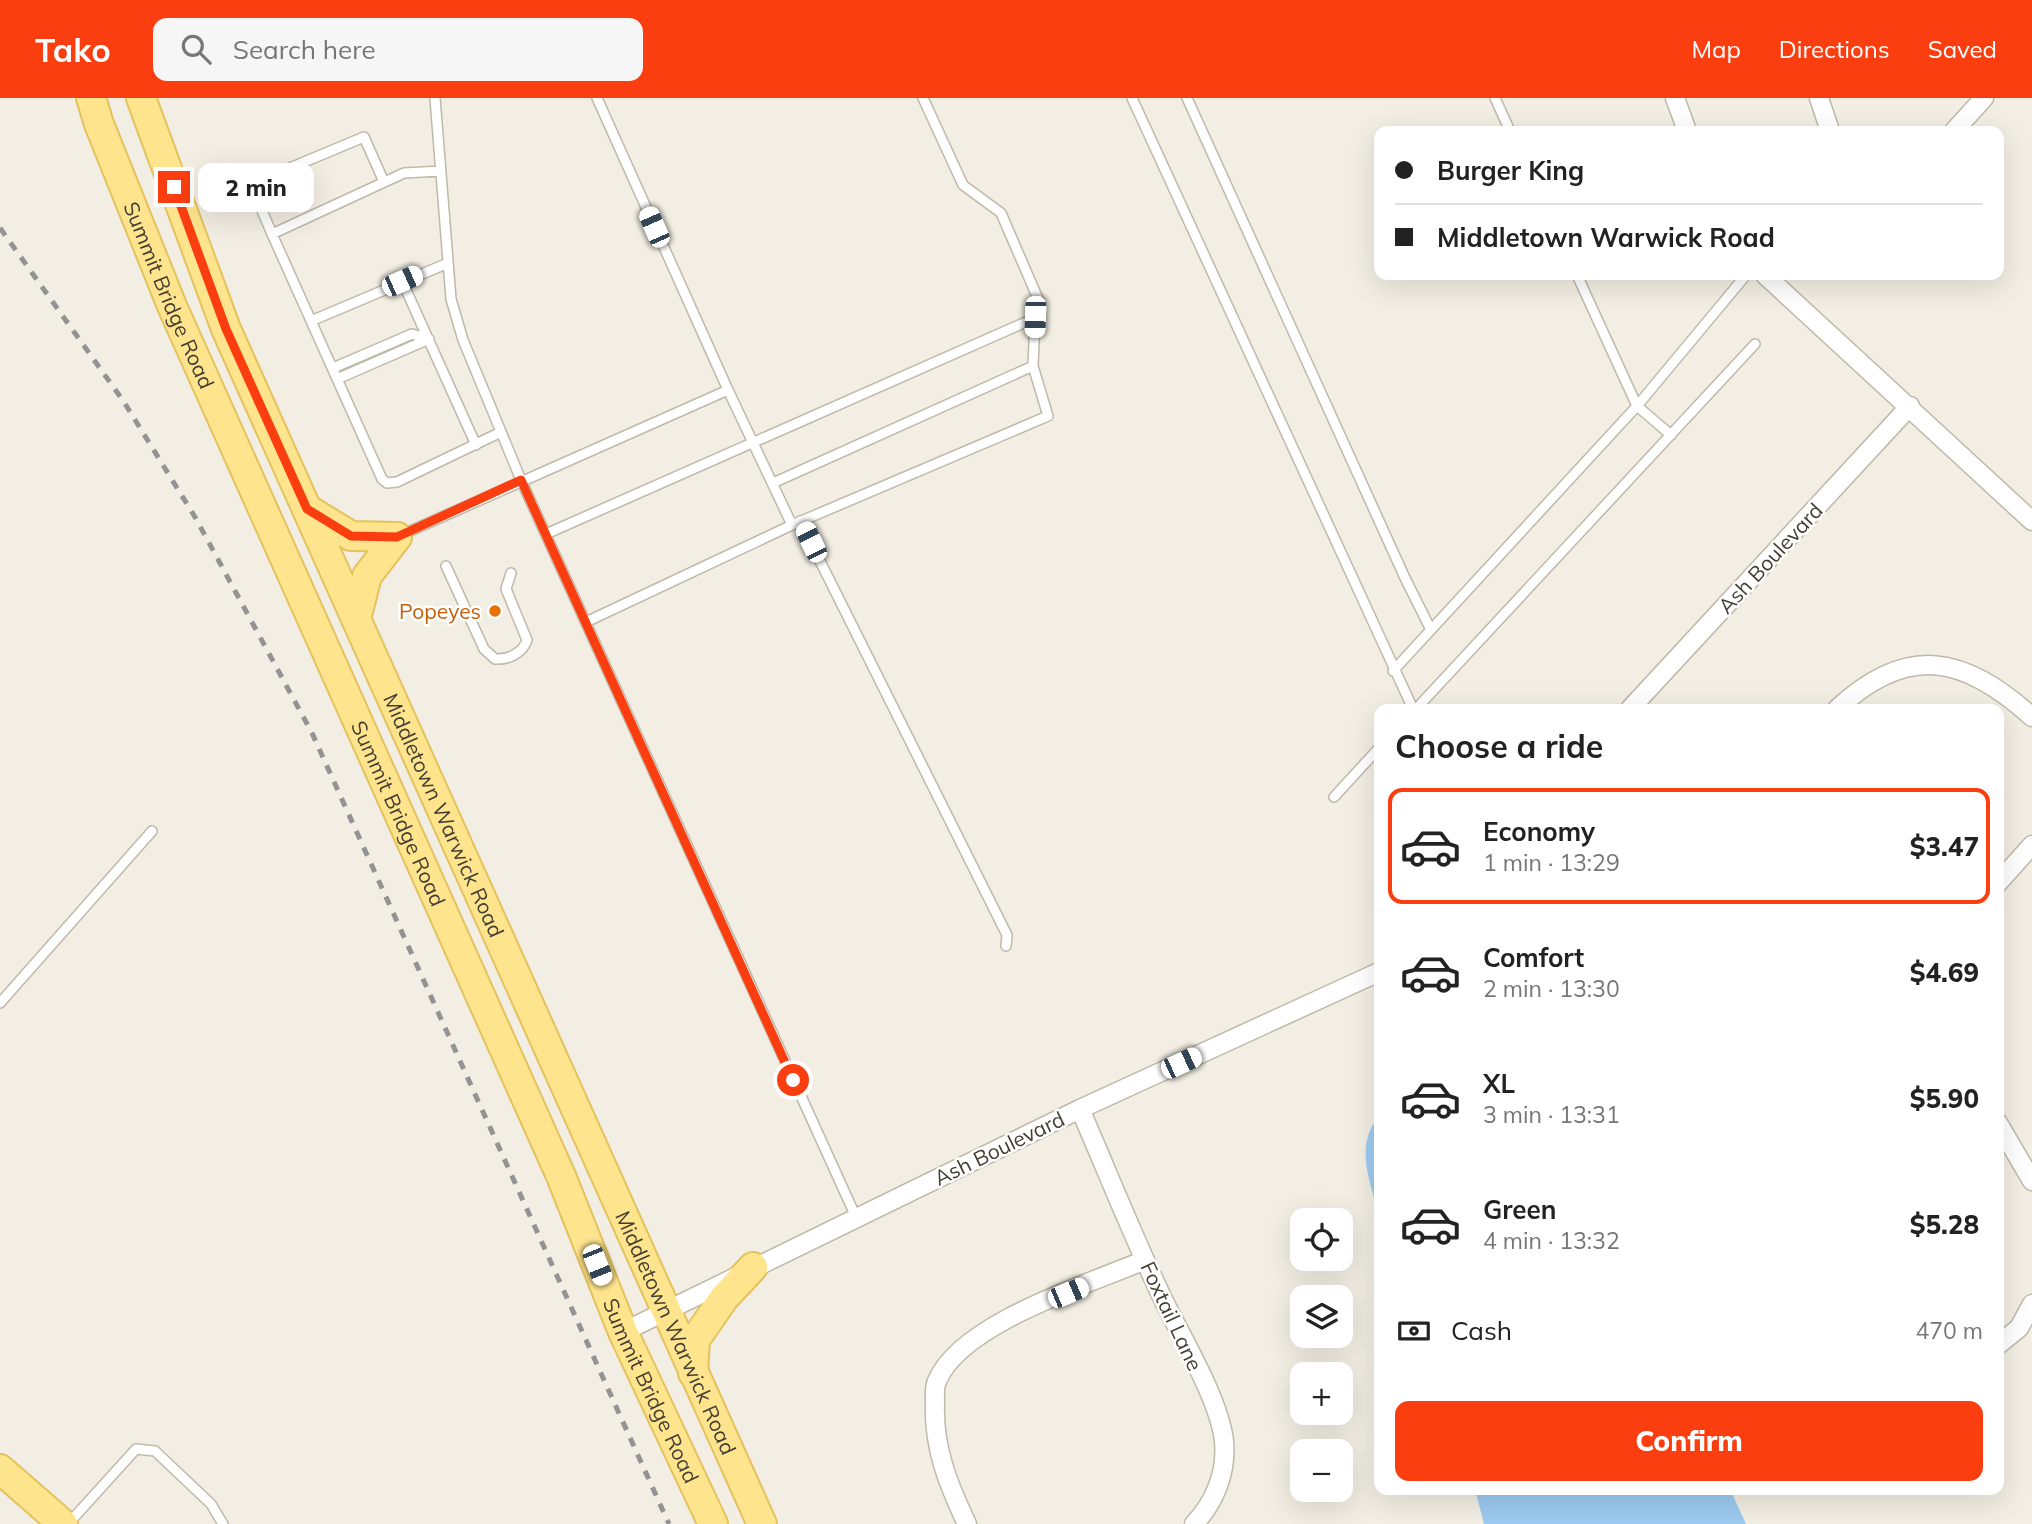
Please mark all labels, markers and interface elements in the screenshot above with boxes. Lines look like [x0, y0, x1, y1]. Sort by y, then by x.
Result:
search box [153, 18, 643, 81]
text: Tako [35, 29, 111, 70]
icon: search [177, 30, 215, 68]
text: Search here [233, 33, 376, 66]
text: Map [1691, 34, 1741, 64]
text: Directions [1779, 34, 1890, 64]
text: Saved [1928, 34, 1997, 64]
text: Burger King [1437, 154, 1584, 187]
callout: 2 min [198, 162, 314, 212]
route end [158, 171, 190, 203]
text: 2 min [225, 173, 287, 202]
street label: Summit Bridge Road [118, 198, 220, 393]
car [636, 204, 673, 250]
text: Middletown Warwick Road [1437, 221, 1775, 254]
car [379, 263, 426, 299]
car [1024, 296, 1047, 338]
street label: Ash Boulevard [1712, 497, 1828, 619]
car [793, 519, 830, 565]
place label: Popeyes [399, 598, 481, 624]
marker: Popeyes [487, 603, 503, 619]
street label: Middletown Warwick Road [378, 689, 510, 941]
street label: Summit Bridge Road [346, 716, 452, 910]
text: Choose a ride [1395, 726, 1603, 766]
icon: car [1399, 815, 1462, 878]
text: Economy [1483, 815, 1595, 848]
text: $3.47 [1910, 830, 1979, 863]
text: 1 min · 13:29 [1483, 848, 1620, 877]
icon: car [1399, 941, 1462, 1004]
text: Comfort [1483, 941, 1584, 974]
text: $4.69 [1910, 956, 1979, 989]
text: 2 min · 13:30 [1483, 974, 1620, 1003]
car [1158, 1045, 1205, 1081]
route start [777, 1064, 809, 1096]
icon: car [1399, 1067, 1462, 1130]
text: XL [1483, 1067, 1515, 1100]
text: $5.90 [1910, 1082, 1979, 1115]
text: 3 min · 13:31 [1483, 1100, 1620, 1129]
street label: Ash Boulevard [930, 1105, 1068, 1191]
icon: car [1399, 1193, 1462, 1256]
text: Green [1483, 1193, 1556, 1226]
street label: Middletown Warwick Road [610, 1207, 742, 1458]
map controls [1290, 1208, 1353, 1502]
button: locate [1290, 1208, 1353, 1271]
text: $5.28 [1910, 1208, 1979, 1241]
text: 4 min · 13:32 [1483, 1226, 1620, 1255]
car [580, 1242, 615, 1288]
street label: Foxtail Lane [1135, 1257, 1209, 1375]
car [1045, 1275, 1092, 1311]
button: layers [1290, 1285, 1353, 1348]
street label: Summit Bridge Road [598, 1294, 705, 1487]
icon: cash [1395, 1312, 1433, 1350]
text: Cash [1451, 1314, 1512, 1347]
text: 470 m [1915, 1316, 1983, 1345]
button: + [1290, 1362, 1353, 1425]
button: Confirm [1395, 1401, 1983, 1481]
button: − [1290, 1439, 1353, 1502]

